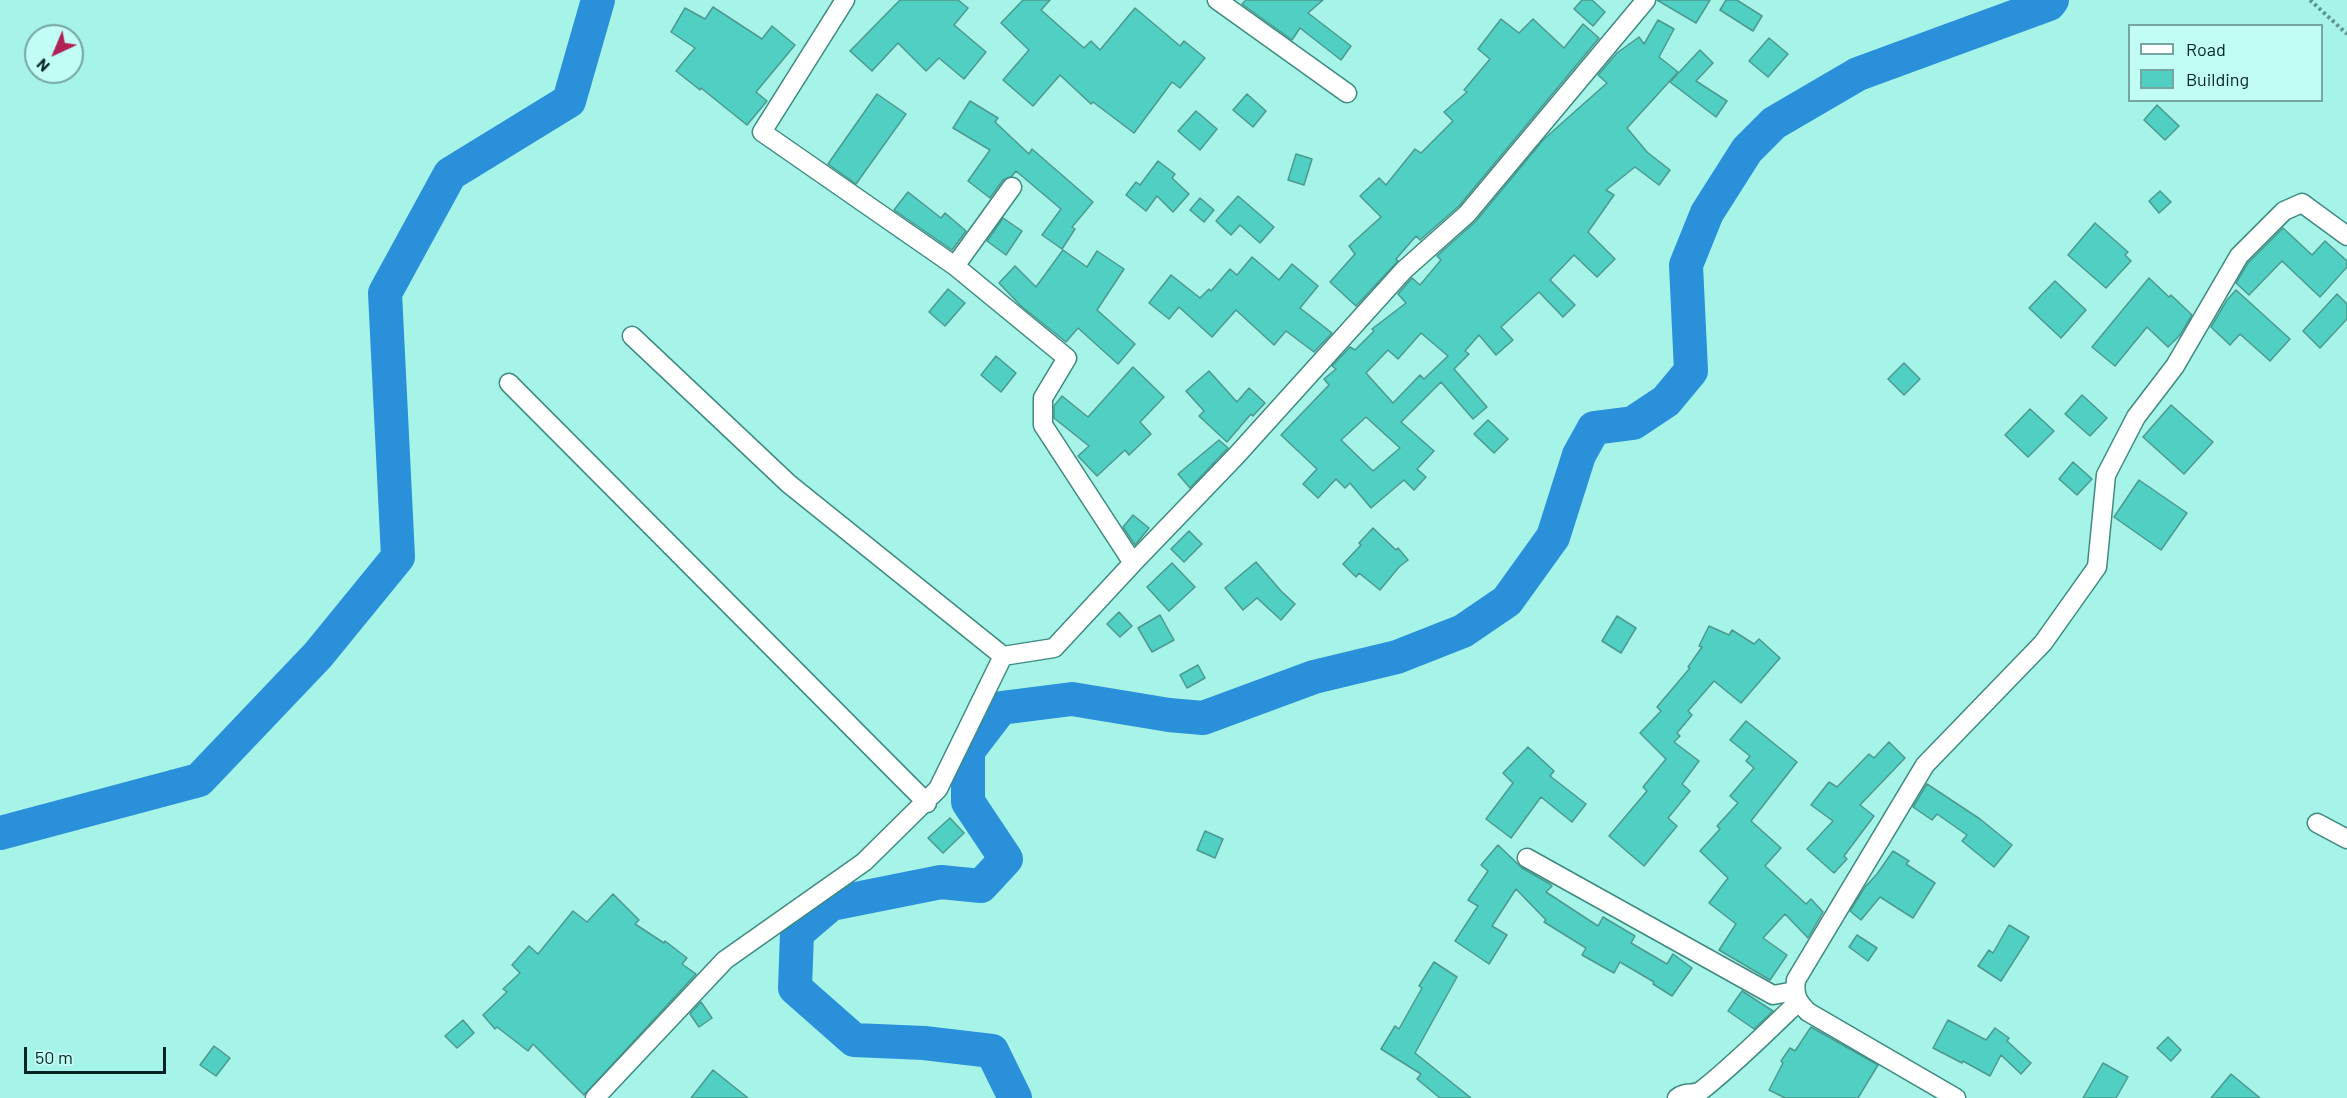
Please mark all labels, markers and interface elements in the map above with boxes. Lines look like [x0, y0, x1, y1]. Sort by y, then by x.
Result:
north arrow [24, 24, 84, 84]
legend [2128, 24, 2323, 102]
text: Road [2186, 38, 2226, 60]
text: N [32, 55, 53, 76]
text: Building [2186, 68, 2249, 90]
scale bar [27, 1035, 170, 1073]
text: 50 m [35, 1046, 73, 1068]

